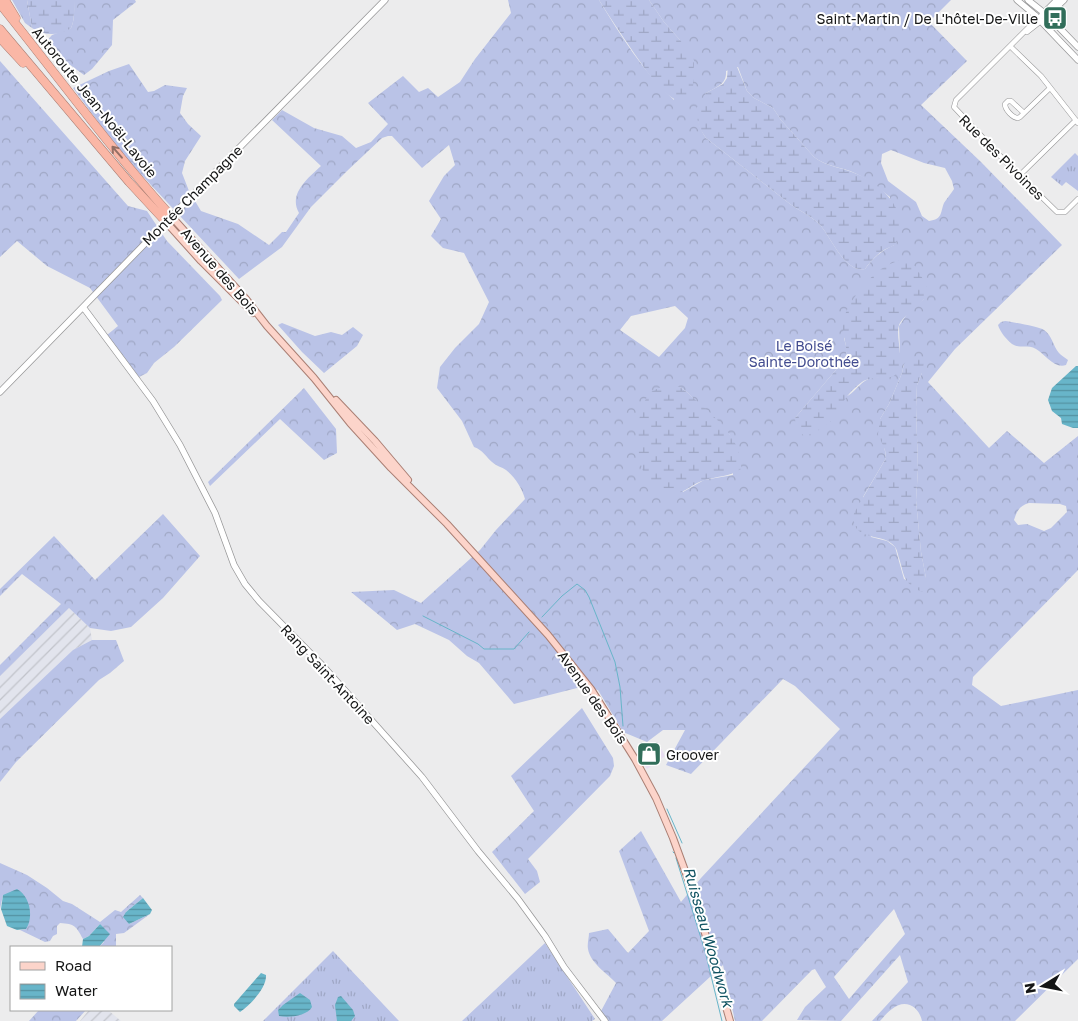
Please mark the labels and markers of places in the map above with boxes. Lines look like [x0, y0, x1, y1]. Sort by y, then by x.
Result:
bus stop icon: Saint-Martin / De L'hôtel-De-Ville [1042, 5, 1068, 31]
place label: Saint-Martin / De L'hôtel-De-Ville [817, 10, 1038, 27]
shop icon: Groover [636, 741, 662, 767]
place label: Groover [666, 746, 719, 763]

